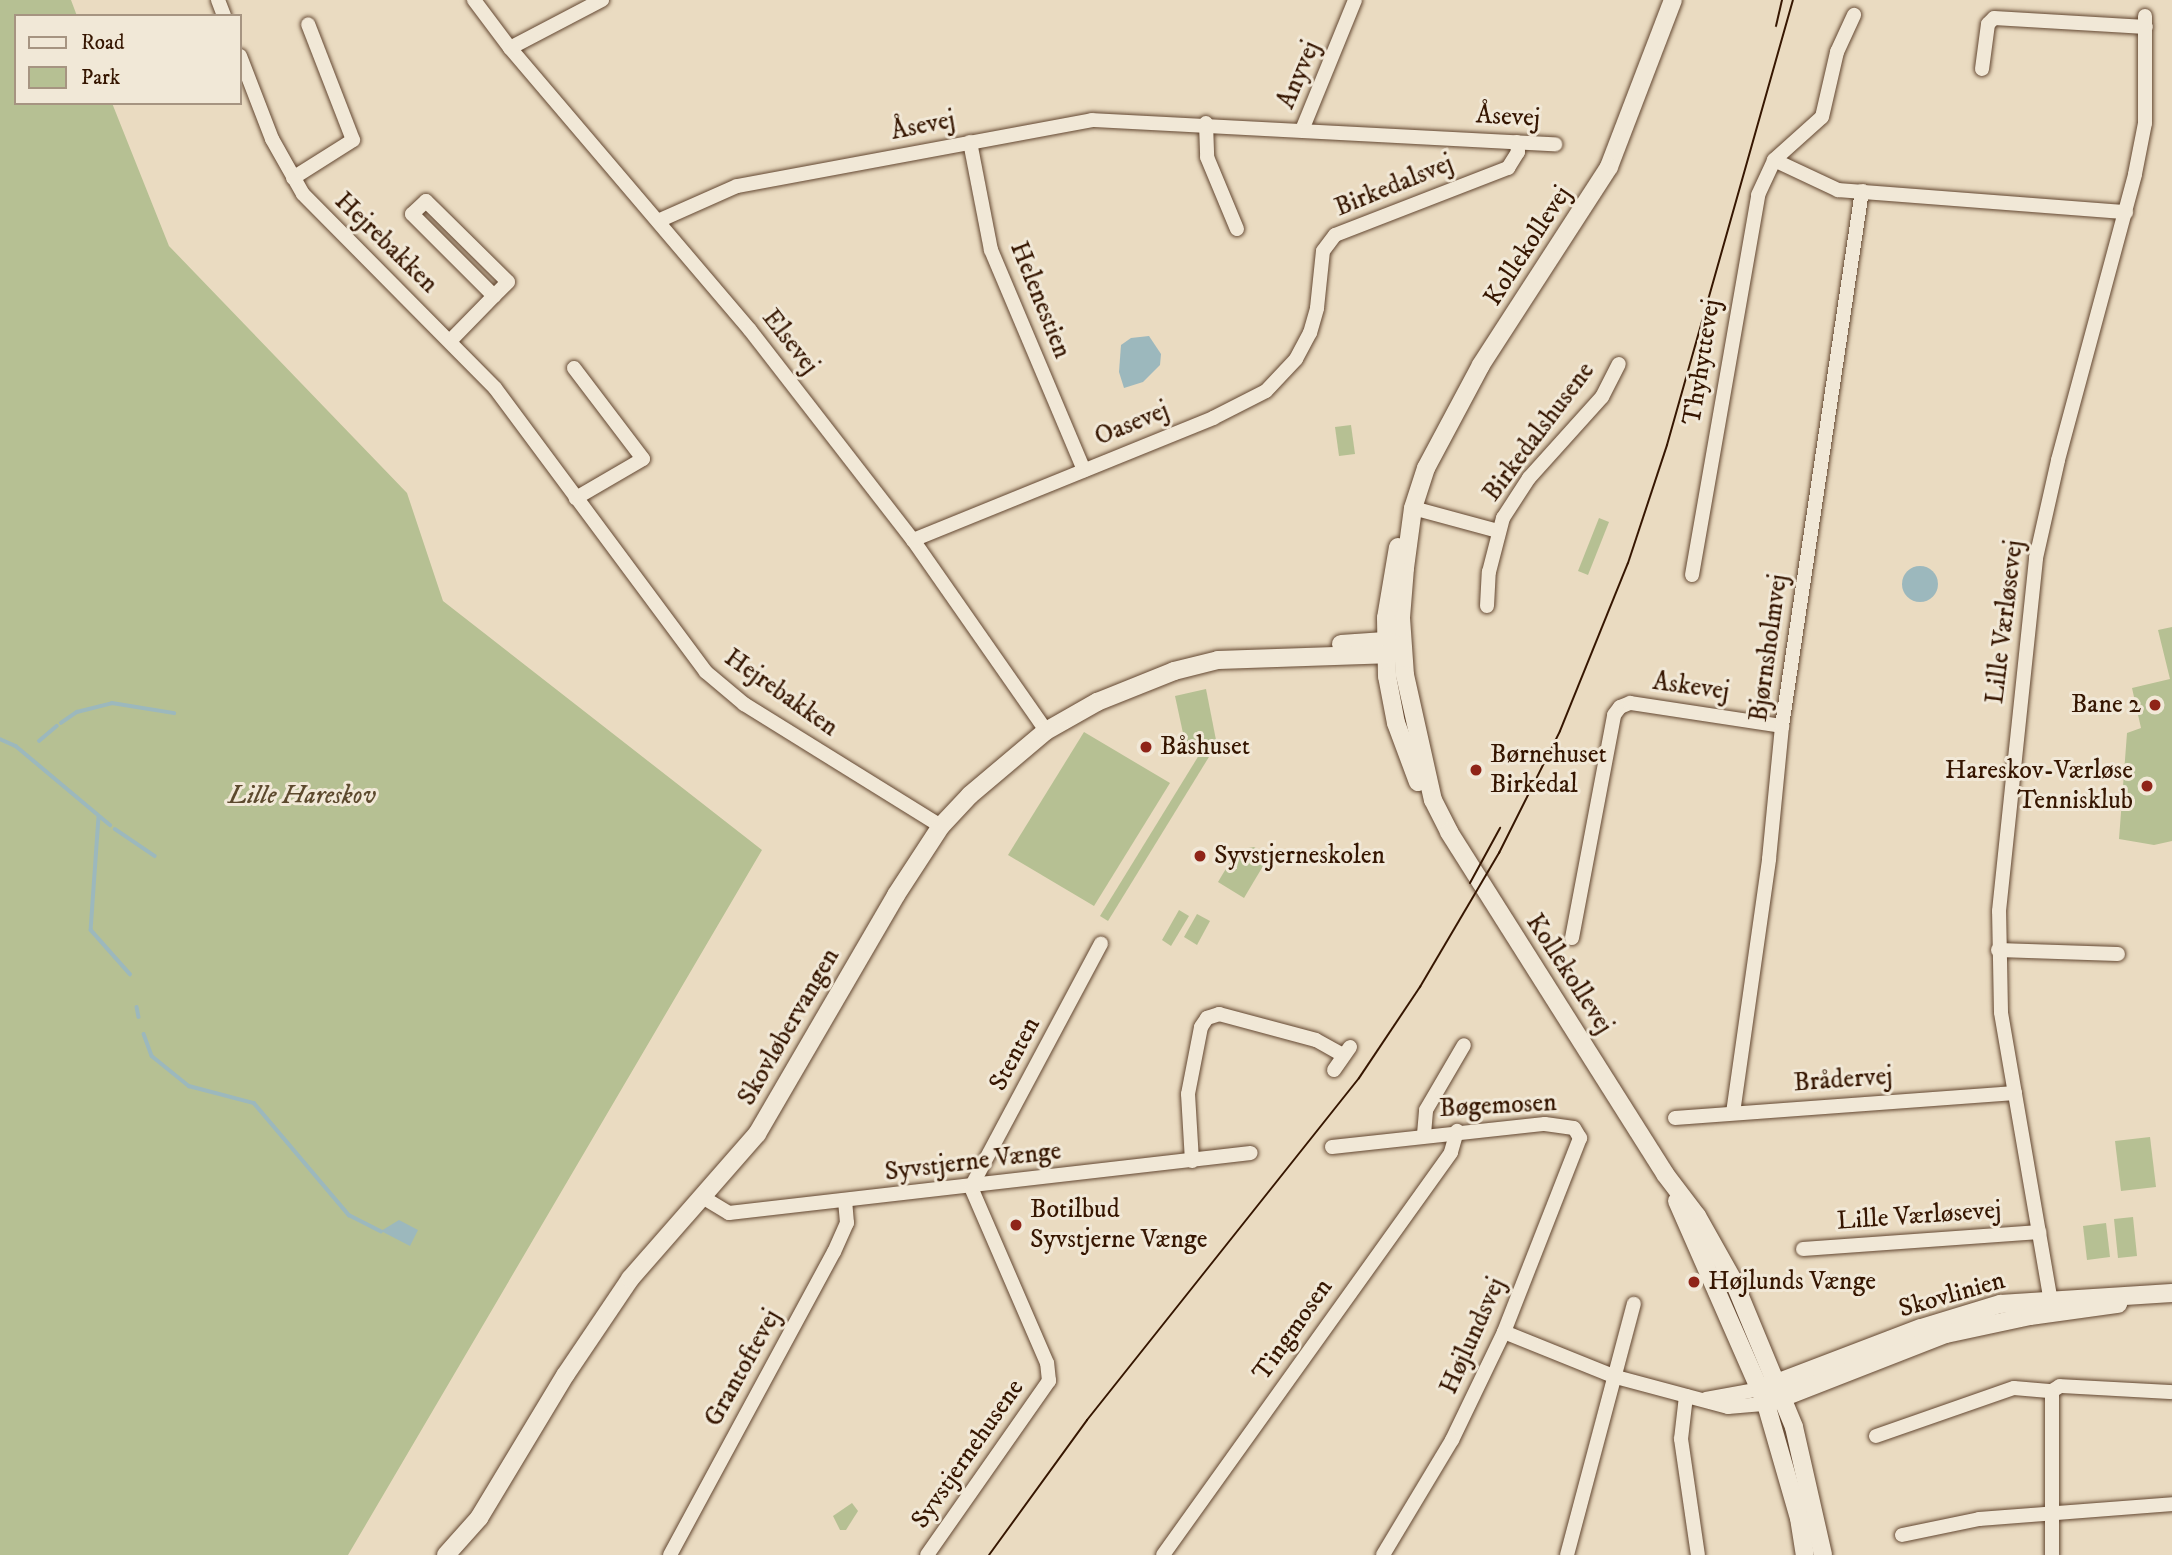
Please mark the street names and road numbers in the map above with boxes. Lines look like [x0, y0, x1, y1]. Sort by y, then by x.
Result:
street label: Anyvej [1271, 36, 1327, 114]
street label: Åsevej [1475, 100, 1541, 134]
street label: Åsevej [888, 105, 958, 147]
street label: Birkedalsvej [1330, 148, 1458, 224]
street label: Kollekollevej [1478, 180, 1578, 312]
street label: Hejrebakken [328, 186, 444, 300]
street label: Helenestien [1002, 237, 1078, 363]
street label: Thyhyttevej [1677, 297, 1727, 427]
street label: Elsevej [755, 303, 825, 381]
street label: Birkedalshusene [1477, 356, 1601, 508]
street label: Oasevej [1090, 395, 1174, 453]
street label: Lille Værløsevej [1979, 538, 2031, 706]
street label: Bjørnsholmvej [1743, 572, 1795, 724]
street label: Hejrebakken [718, 642, 844, 744]
street label: Askevej [1651, 666, 1731, 708]
street label: Kollekollevej [1519, 908, 1619, 1040]
street label: Skovløbervangen [731, 943, 847, 1111]
street label: Stenten [983, 1012, 1047, 1096]
street label: Brådervej [1792, 1061, 1894, 1099]
street label: Bøgemosen [1438, 1087, 1558, 1125]
street label: Syvstjerne Vænge [883, 1136, 1063, 1188]
street label: Lille Værløsevej [1836, 1195, 2002, 1237]
street label: Skovlinien [1895, 1265, 2009, 1325]
street label: Tingmosen [1246, 1273, 1340, 1387]
street label: Højlundsvej [1433, 1273, 1513, 1399]
street label: Grantoftevej [698, 1304, 788, 1432]
street label: Syvstjernehusene [905, 1373, 1031, 1535]

